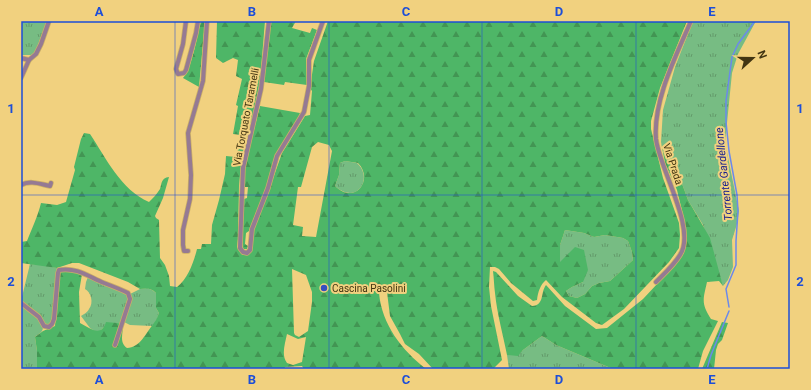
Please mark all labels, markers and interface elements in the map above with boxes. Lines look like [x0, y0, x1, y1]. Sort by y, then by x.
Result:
text: A [95, 4, 104, 19]
text: B [248, 4, 256, 19]
text: C [402, 4, 411, 19]
text: D [555, 4, 563, 19]
text: E [708, 4, 716, 19]
north arrow [733, 38, 773, 78]
text: N [754, 49, 769, 61]
street label: Via Torquato Taramelli [231, 67, 261, 167]
text: 1 [7, 101, 15, 116]
text: 1 [796, 101, 804, 116]
water label: Torrente Gardellone [713, 126, 735, 221]
street label: Via Prada [661, 142, 685, 186]
text: 2 [7, 274, 15, 289]
text: 2 [796, 274, 804, 289]
marker: Cascina Pasolini [319, 283, 329, 293]
place label: Cascina Pasolini [332, 283, 406, 294]
text: A [95, 372, 104, 387]
text: B [248, 372, 256, 387]
text: C [402, 372, 411, 387]
text: D [555, 372, 563, 387]
text: E [708, 372, 716, 387]

